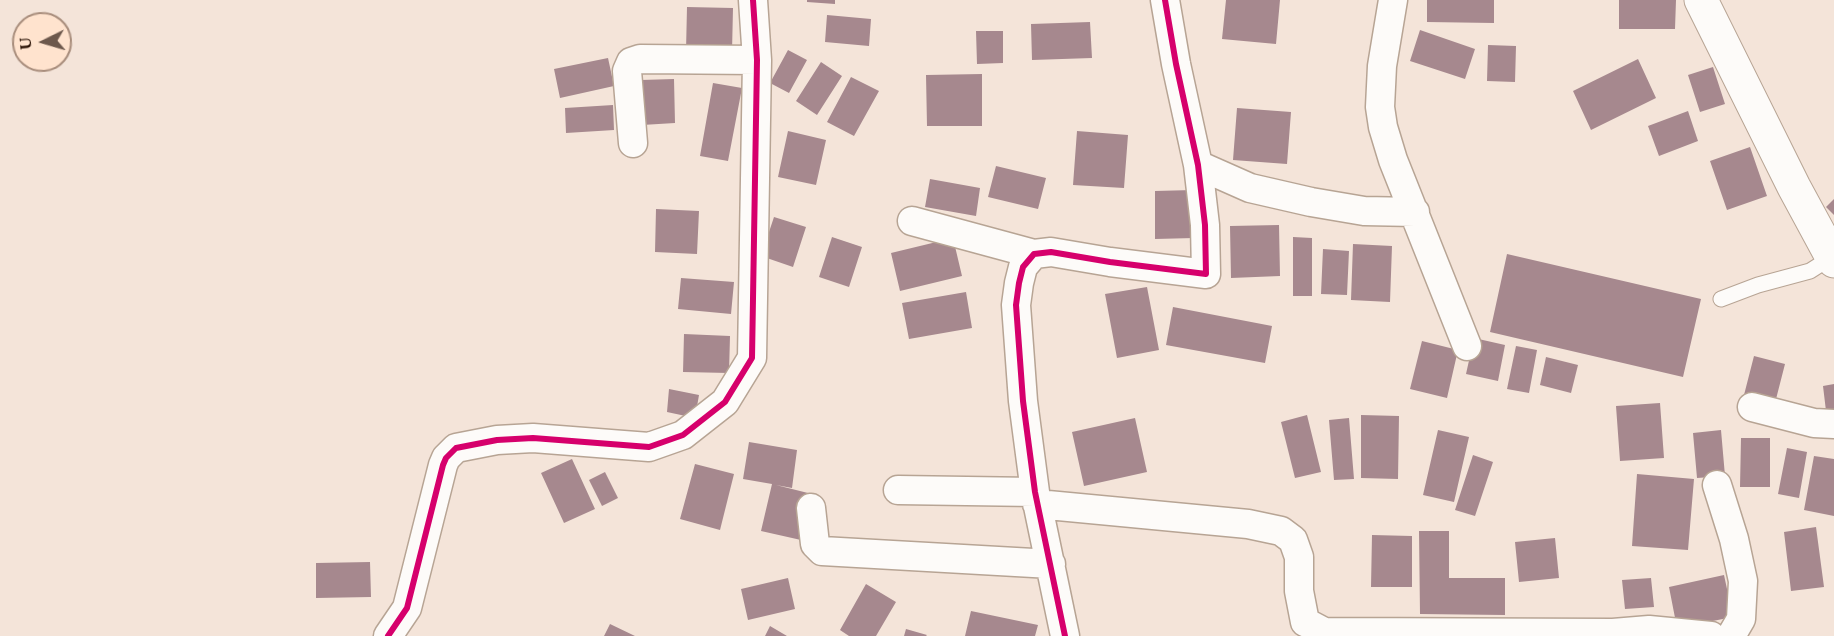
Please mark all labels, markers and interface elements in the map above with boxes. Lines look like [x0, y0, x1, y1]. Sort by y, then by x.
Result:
north arrow [12, 12, 72, 72]
text: U [14, 36, 39, 51]

